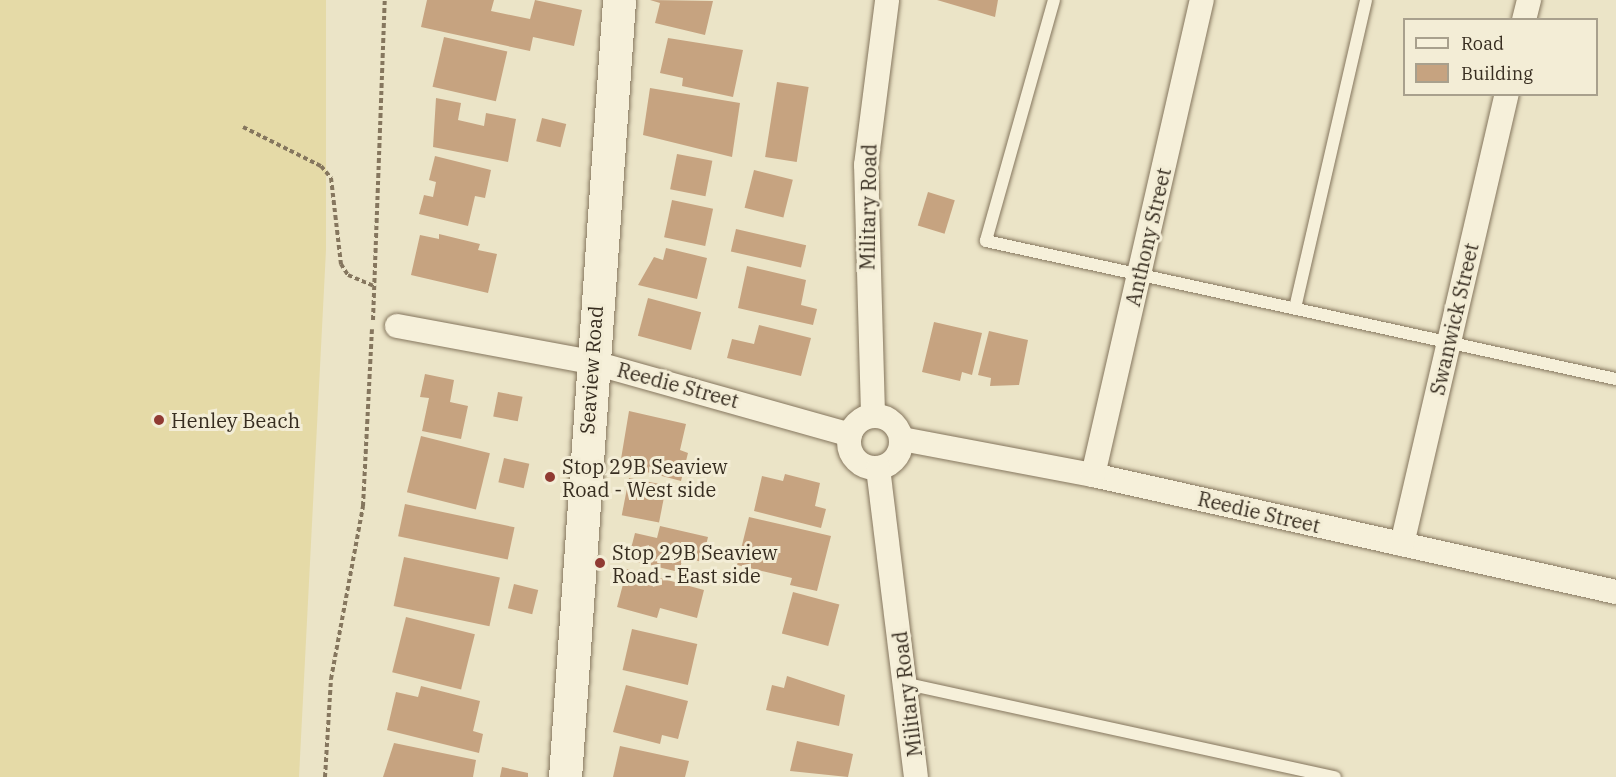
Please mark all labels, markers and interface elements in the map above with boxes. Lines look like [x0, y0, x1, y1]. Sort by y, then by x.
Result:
legend [1403, 18, 1598, 96]
text: Road [1461, 32, 1504, 55]
text: Building [1461, 62, 1533, 85]
street label: Military Road [855, 144, 881, 270]
street label: Anthony Street [1120, 165, 1176, 309]
street label: Swanwick Street [1425, 241, 1483, 397]
street label: Seaview Road [575, 305, 607, 435]
street label: Reedie Street [615, 357, 741, 413]
place label: Henley Beach [171, 408, 300, 432]
marker: Henley Beach [152, 413, 166, 427]
place label: Stop 29B Seaview Road - West side [562, 454, 728, 501]
marker: Stop 29B Seaview Road - West side [543, 470, 557, 484]
street label: Reedie Street [1196, 486, 1322, 538]
place label: Stop 29B Seaview Road - East side [612, 540, 778, 587]
marker: Stop 29B Seaview Road - East side [593, 556, 607, 570]
street label: Military Road [887, 630, 927, 758]

